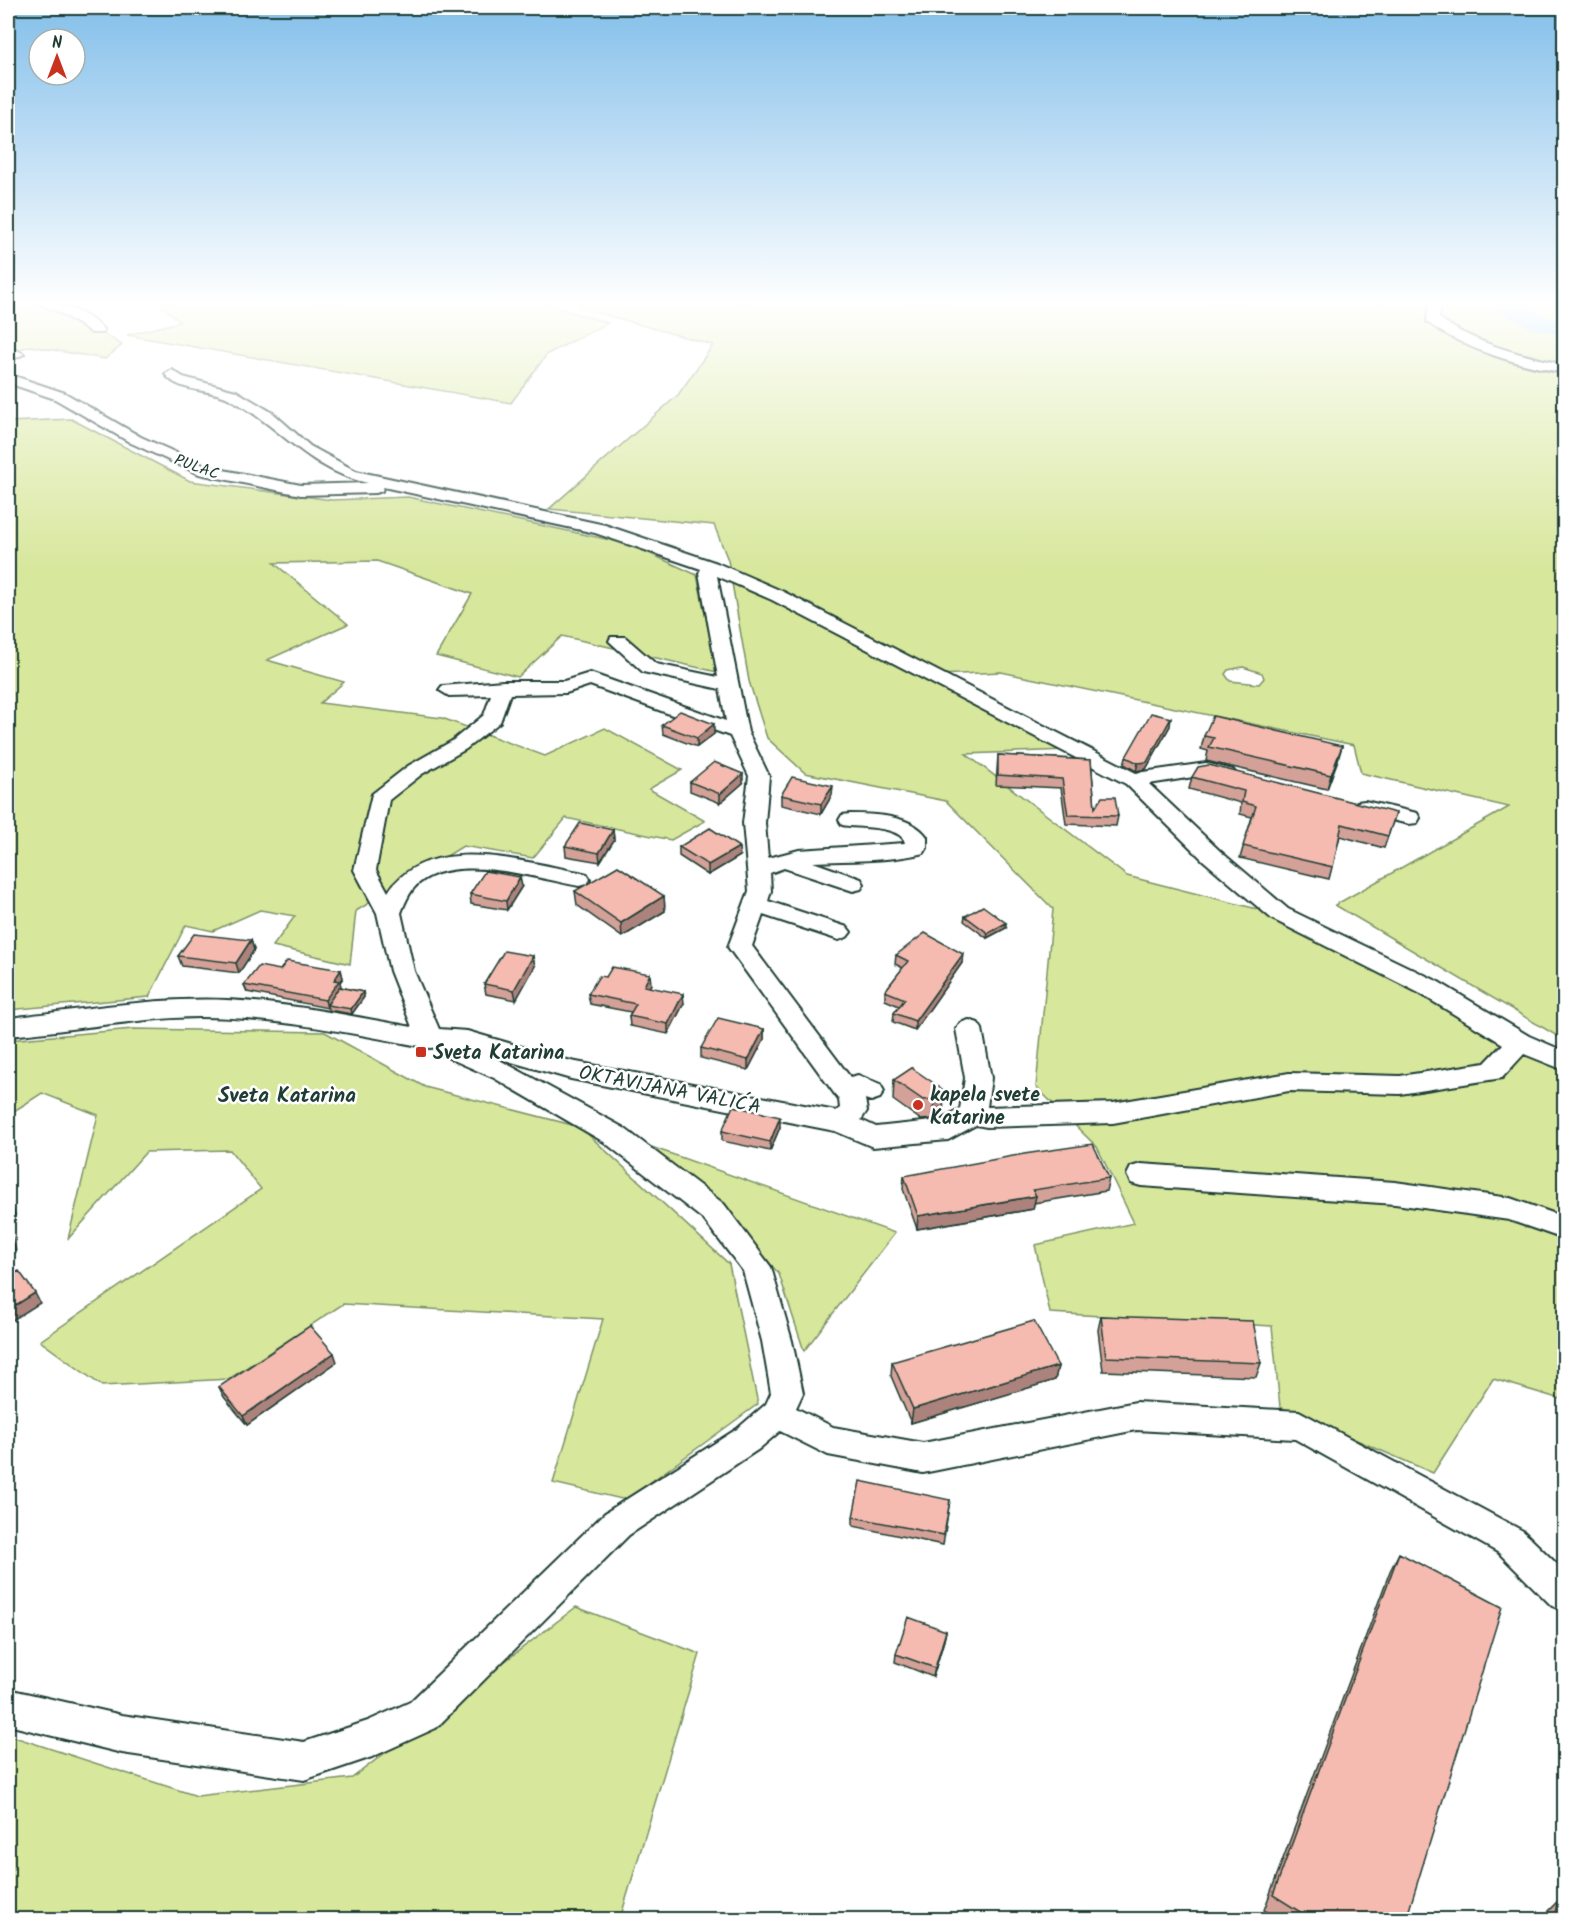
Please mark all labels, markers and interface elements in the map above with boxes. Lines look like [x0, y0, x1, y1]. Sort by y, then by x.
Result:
north arrow [27, 27, 87, 87]
text: N [52, 31, 62, 56]
street label: PULAC [170, 448, 223, 487]
place label: Sveta Katarina [433, 1038, 564, 1070]
marker: Sveta Katarina [414, 1045, 428, 1059]
street label: OKTAVIJANA VALIĆA [576, 1058, 763, 1124]
district label: Sveta Katarina [218, 1080, 356, 1113]
place label: kapela svete Katarine [930, 1080, 1040, 1135]
marker: kapela svete Katarine [911, 1098, 925, 1112]

